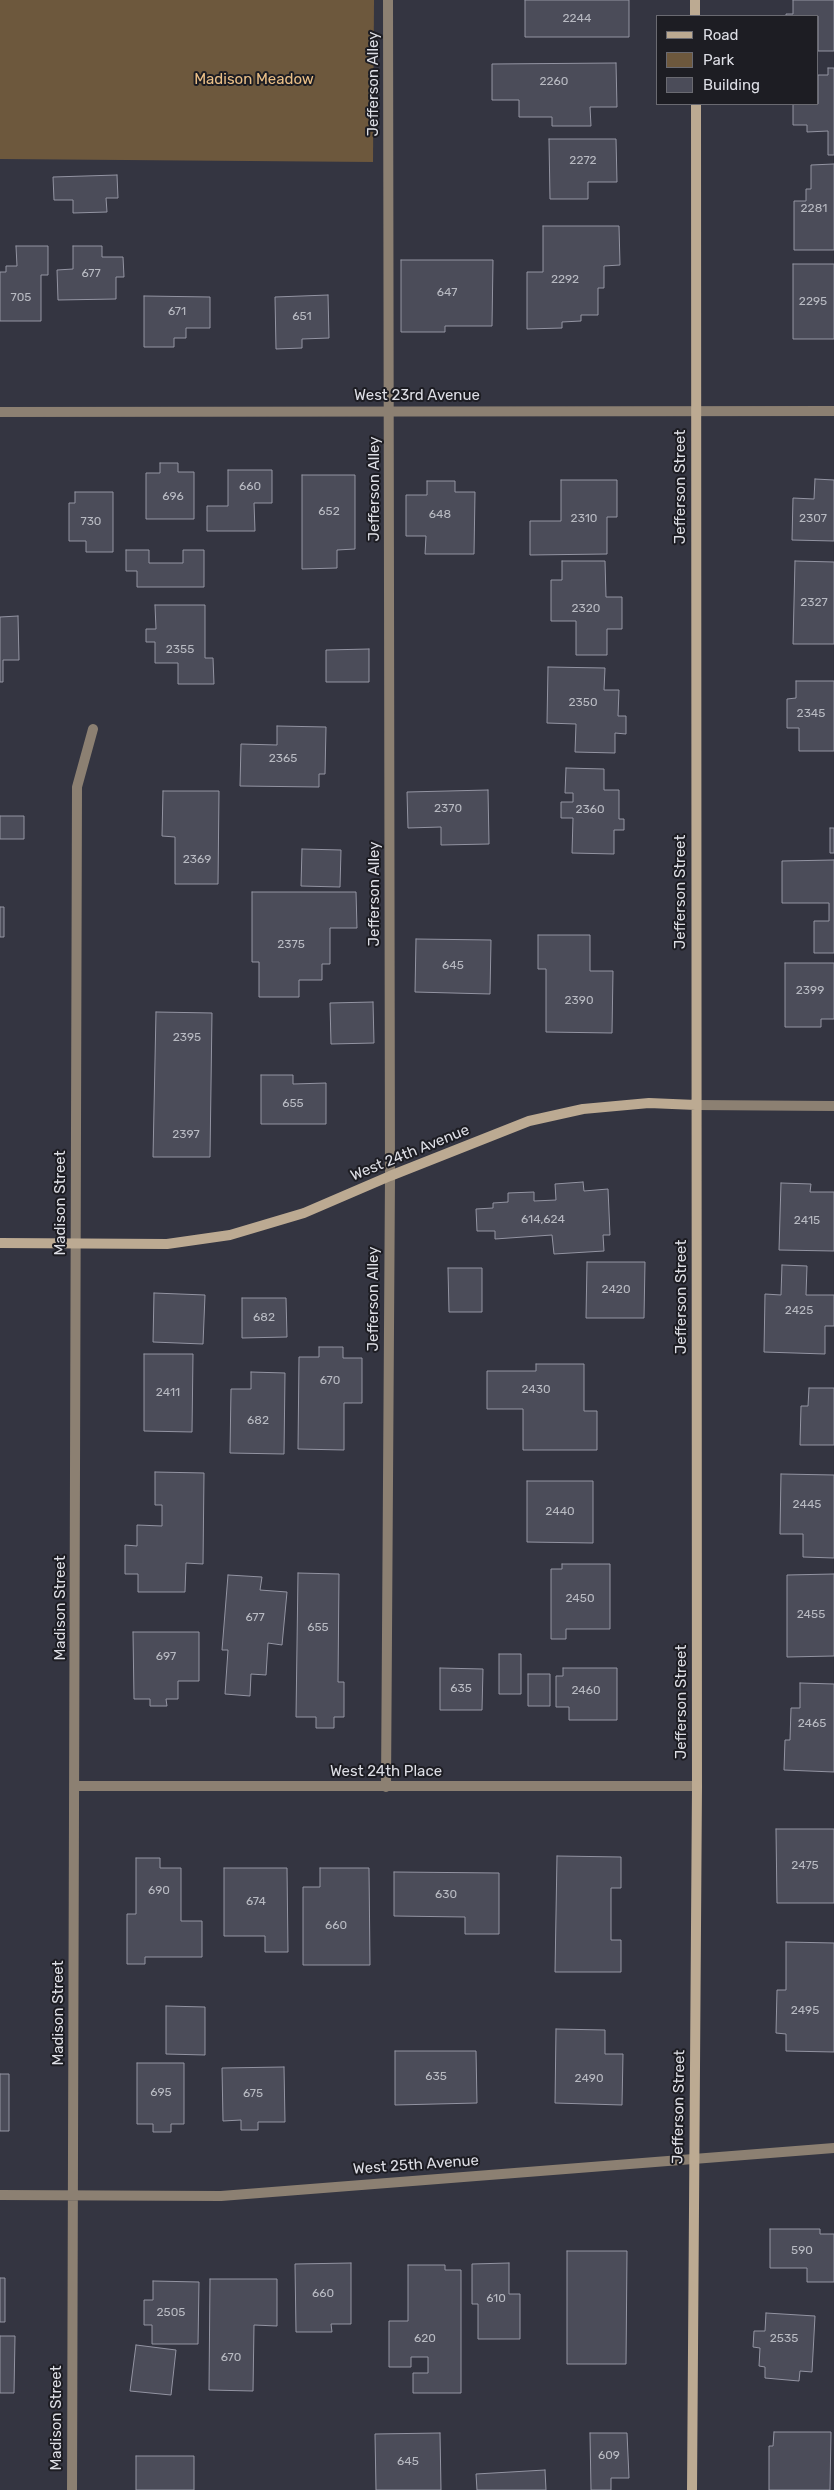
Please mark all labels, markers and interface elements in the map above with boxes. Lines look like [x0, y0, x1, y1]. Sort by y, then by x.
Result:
house number: 2244 [563, 12, 591, 26]
legend [656, 15, 819, 105]
text: Road [703, 26, 739, 44]
street label: Jefferson Alley [365, 32, 383, 136]
text: Park [703, 51, 734, 69]
park label: Madison Meadow [194, 71, 314, 89]
house number: 2260 [540, 75, 568, 89]
text: Building [703, 76, 760, 94]
house number: 2272 [569, 154, 597, 168]
house number: 2281 [801, 202, 827, 216]
house number: 677 [81, 267, 101, 281]
house number: 2292 [551, 273, 579, 287]
house number: 647 [437, 286, 457, 300]
house number: 705 [11, 291, 31, 305]
house number: 2295 [799, 295, 827, 309]
house number: 671 [168, 305, 186, 319]
house number: 651 [292, 310, 312, 324]
street label: West 23rd Avenue [354, 387, 480, 405]
street label: Jefferson Street [672, 430, 690, 544]
street label: Jefferson Alley [366, 437, 384, 541]
house number: 660 [239, 480, 261, 494]
house number: 696 [162, 490, 184, 504]
house number: 652 [318, 505, 340, 519]
house number: 648 [429, 508, 451, 522]
house number: 2310 [571, 512, 597, 526]
house number: 2307 [799, 512, 827, 526]
house number: 730 [81, 515, 101, 529]
house number: 2327 [800, 596, 828, 610]
house number: 2320 [572, 602, 600, 616]
house number: 2355 [166, 643, 194, 657]
house number: 2350 [568, 696, 598, 710]
house number: 2345 [797, 707, 825, 721]
house number: 2365 [269, 752, 297, 766]
house number: 2370 [434, 802, 462, 816]
house number: 2360 [575, 803, 605, 817]
street label: Jefferson Street [672, 835, 690, 949]
street label: Jefferson Alley [366, 842, 384, 946]
house number: 2369 [183, 853, 211, 867]
house number: 2375 [277, 938, 305, 952]
house number: 645 [442, 959, 464, 973]
house number: 2399 [796, 984, 824, 998]
house number: 2390 [565, 994, 593, 1008]
house number: 2395 [173, 1031, 201, 1045]
house number: 655 [282, 1097, 304, 1111]
street label: West 24th Avenue [348, 1121, 472, 1185]
house number: 2397 [172, 1128, 200, 1142]
street label: Madison Street [52, 1150, 70, 1256]
house number: 614,624 [521, 1213, 565, 1227]
house number: 2415 [794, 1214, 820, 1228]
street label: Jefferson Street [673, 1240, 691, 1354]
street label: Jefferson Alley [365, 1247, 383, 1351]
house number: 2420 [601, 1283, 631, 1297]
house number: 2425 [785, 1304, 813, 1318]
house number: 682 [253, 1311, 275, 1325]
house number: 670 [320, 1374, 340, 1388]
house number: 2430 [521, 1383, 551, 1397]
house number: 2411 [156, 1386, 180, 1400]
house number: 682 [247, 1414, 269, 1428]
house number: 2445 [793, 1498, 821, 1512]
house number: 2440 [545, 1505, 575, 1519]
street label: Madison Street [52, 1555, 70, 1661]
house number: 2450 [565, 1592, 595, 1606]
house number: 2455 [797, 1608, 825, 1622]
house number: 677 [245, 1611, 265, 1625]
house number: 655 [307, 1621, 329, 1635]
street label: Jefferson Street [673, 1645, 691, 1759]
house number: 697 [156, 1650, 176, 1664]
house number: 635 [450, 1682, 472, 1696]
house number: 2460 [571, 1684, 601, 1698]
house number: 2465 [798, 1717, 826, 1731]
street label: West 24th Place [330, 1763, 442, 1781]
house number: 2475 [791, 1859, 819, 1873]
house number: 690 [148, 1884, 170, 1898]
house number: 630 [435, 1888, 457, 1902]
house number: 674 [246, 1895, 266, 1909]
house number: 660 [325, 1919, 347, 1933]
street label: Madison Street [50, 1960, 68, 2066]
house number: 2495 [791, 2004, 819, 2018]
street label: Jefferson Street [669, 2050, 689, 2164]
house number: 635 [425, 2070, 447, 2084]
house number: 2490 [574, 2072, 604, 2086]
house number: 695 [150, 2086, 172, 2100]
house number: 675 [243, 2087, 263, 2101]
street label: West 25th Avenue [352, 2152, 480, 2178]
house number: 590 [791, 2244, 813, 2258]
house number: 660 [312, 2287, 334, 2301]
house number: 610 [486, 2292, 506, 2306]
house number: 2505 [157, 2306, 185, 2320]
house number: 620 [414, 2332, 436, 2346]
house number: 2535 [770, 2332, 798, 2346]
house number: 670 [221, 2351, 241, 2365]
street label: Madison Street [48, 2365, 66, 2471]
house number: 609 [598, 2449, 620, 2463]
house number: 645 [397, 2455, 419, 2469]

